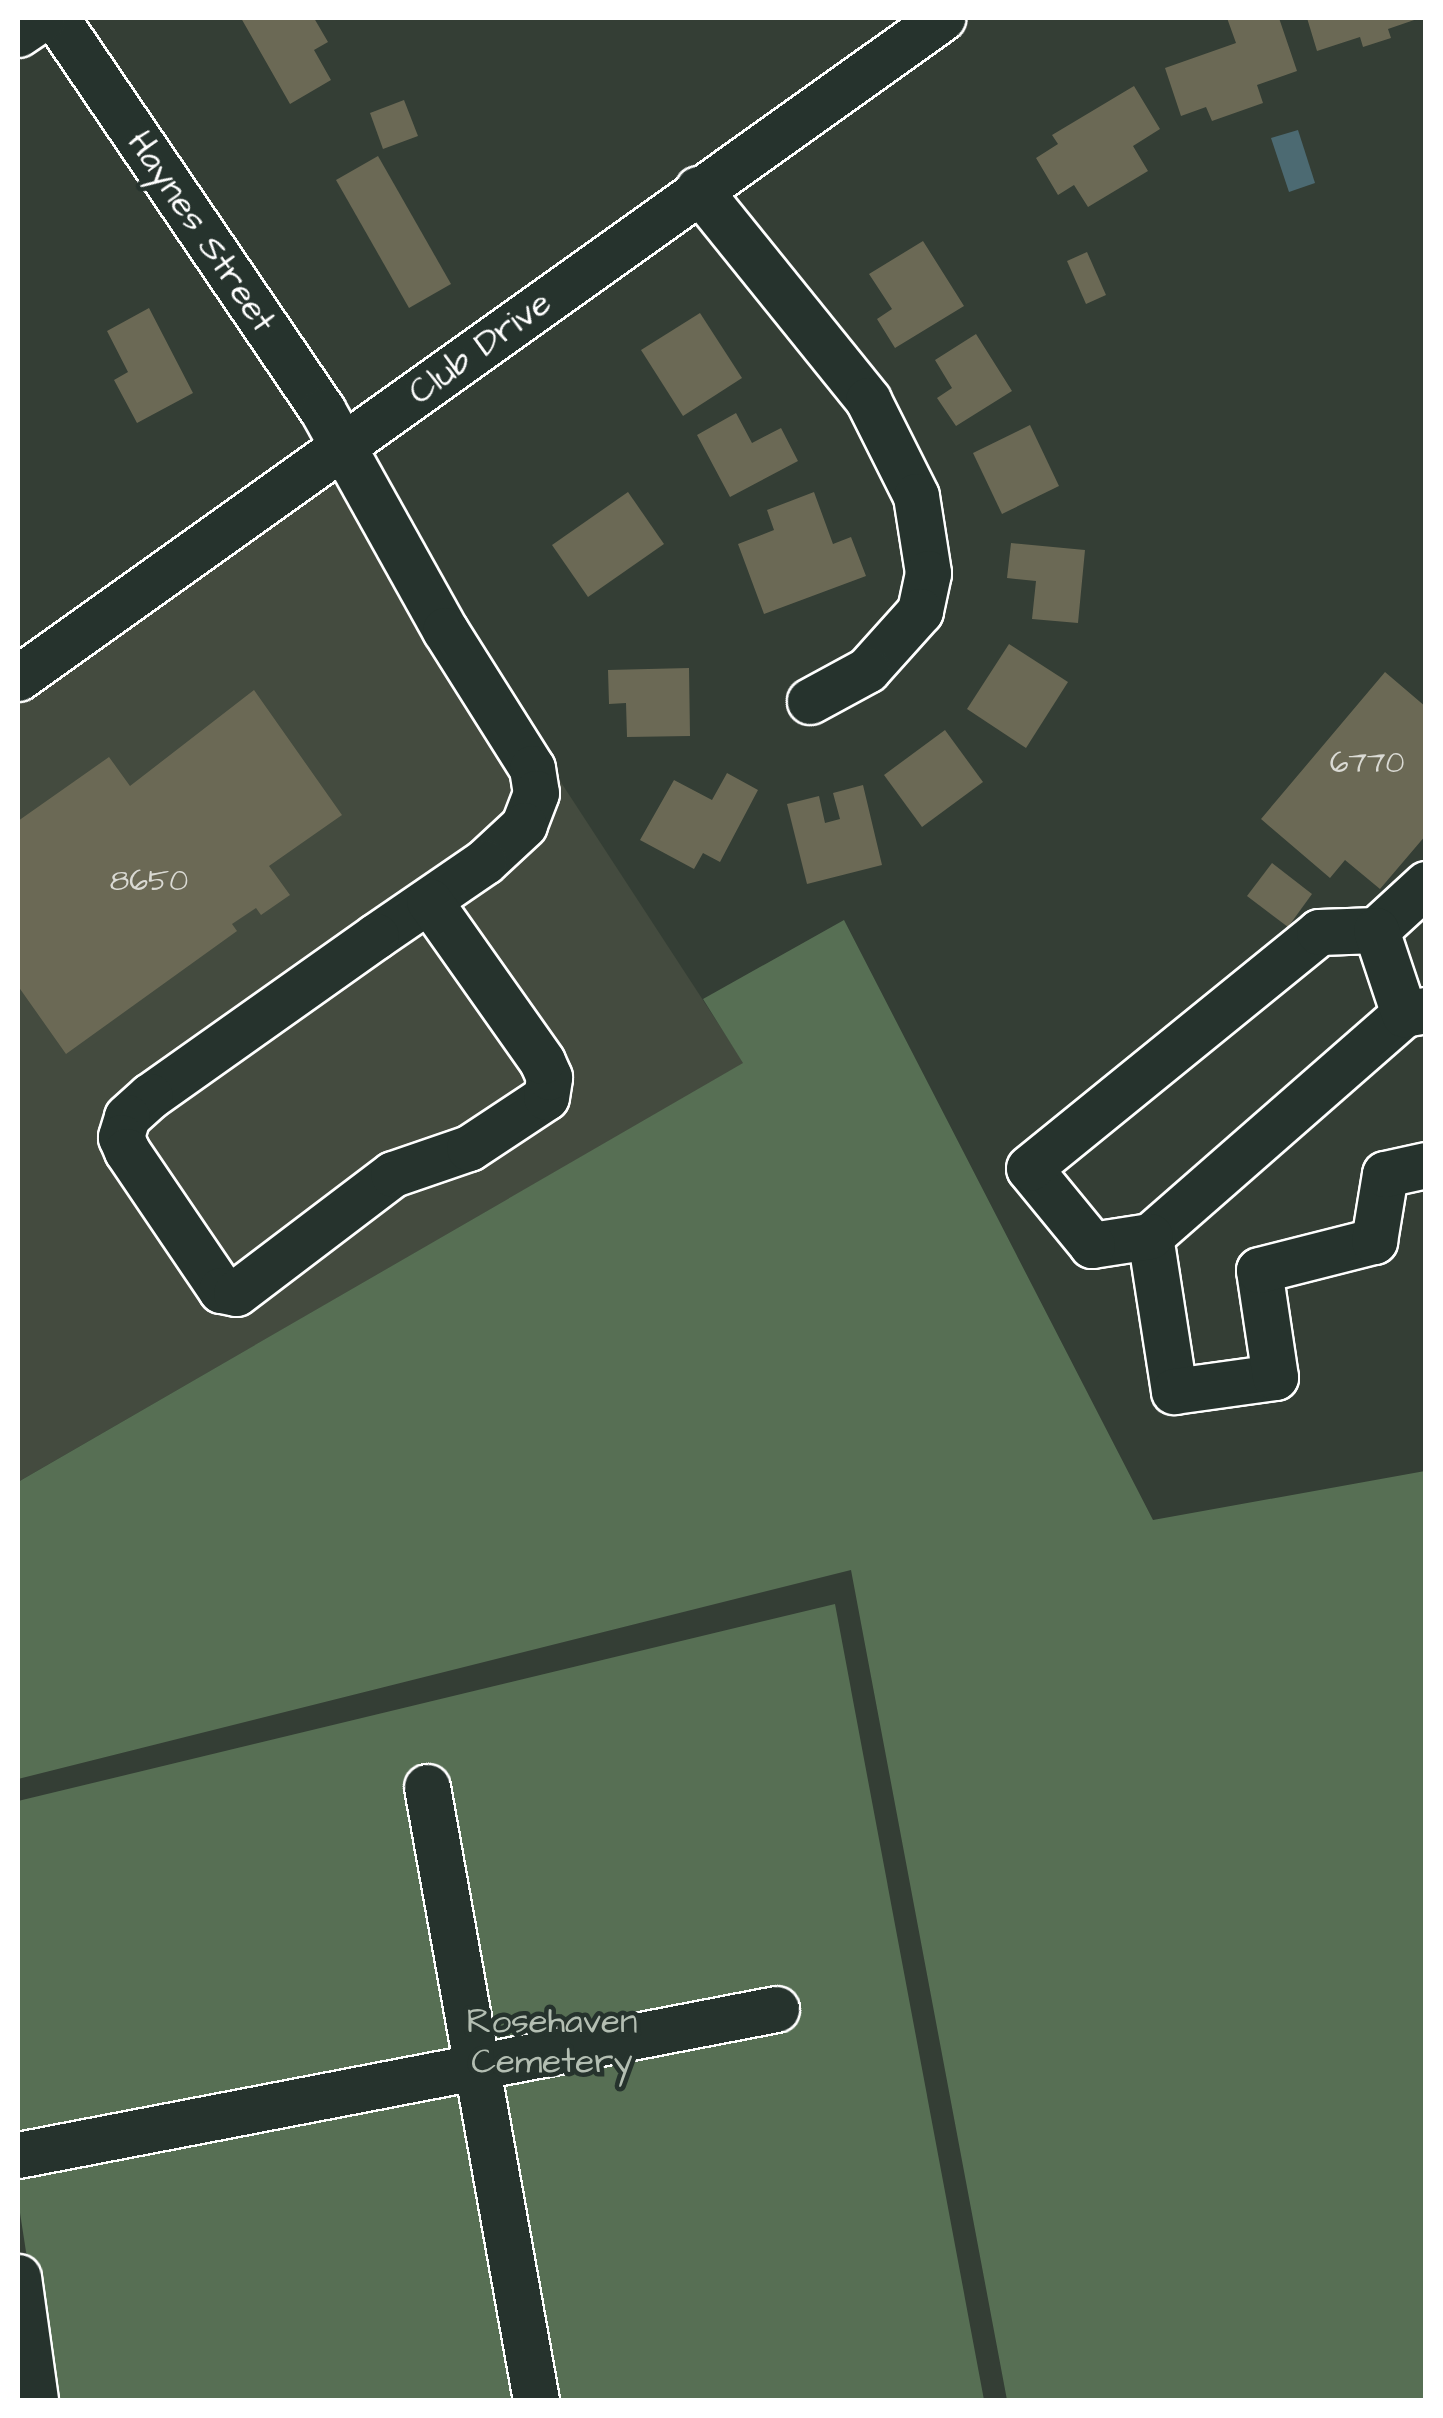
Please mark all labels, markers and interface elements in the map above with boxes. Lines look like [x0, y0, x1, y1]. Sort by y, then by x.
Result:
street label: Haynes Street [118, 123, 284, 341]
street label: Club Drive [400, 282, 560, 414]
house number: 6770 [1330, 745, 1404, 781]
house number: 8650 [110, 863, 188, 899]
park label: Rosehaven Cemetery [467, 2001, 637, 2083]

